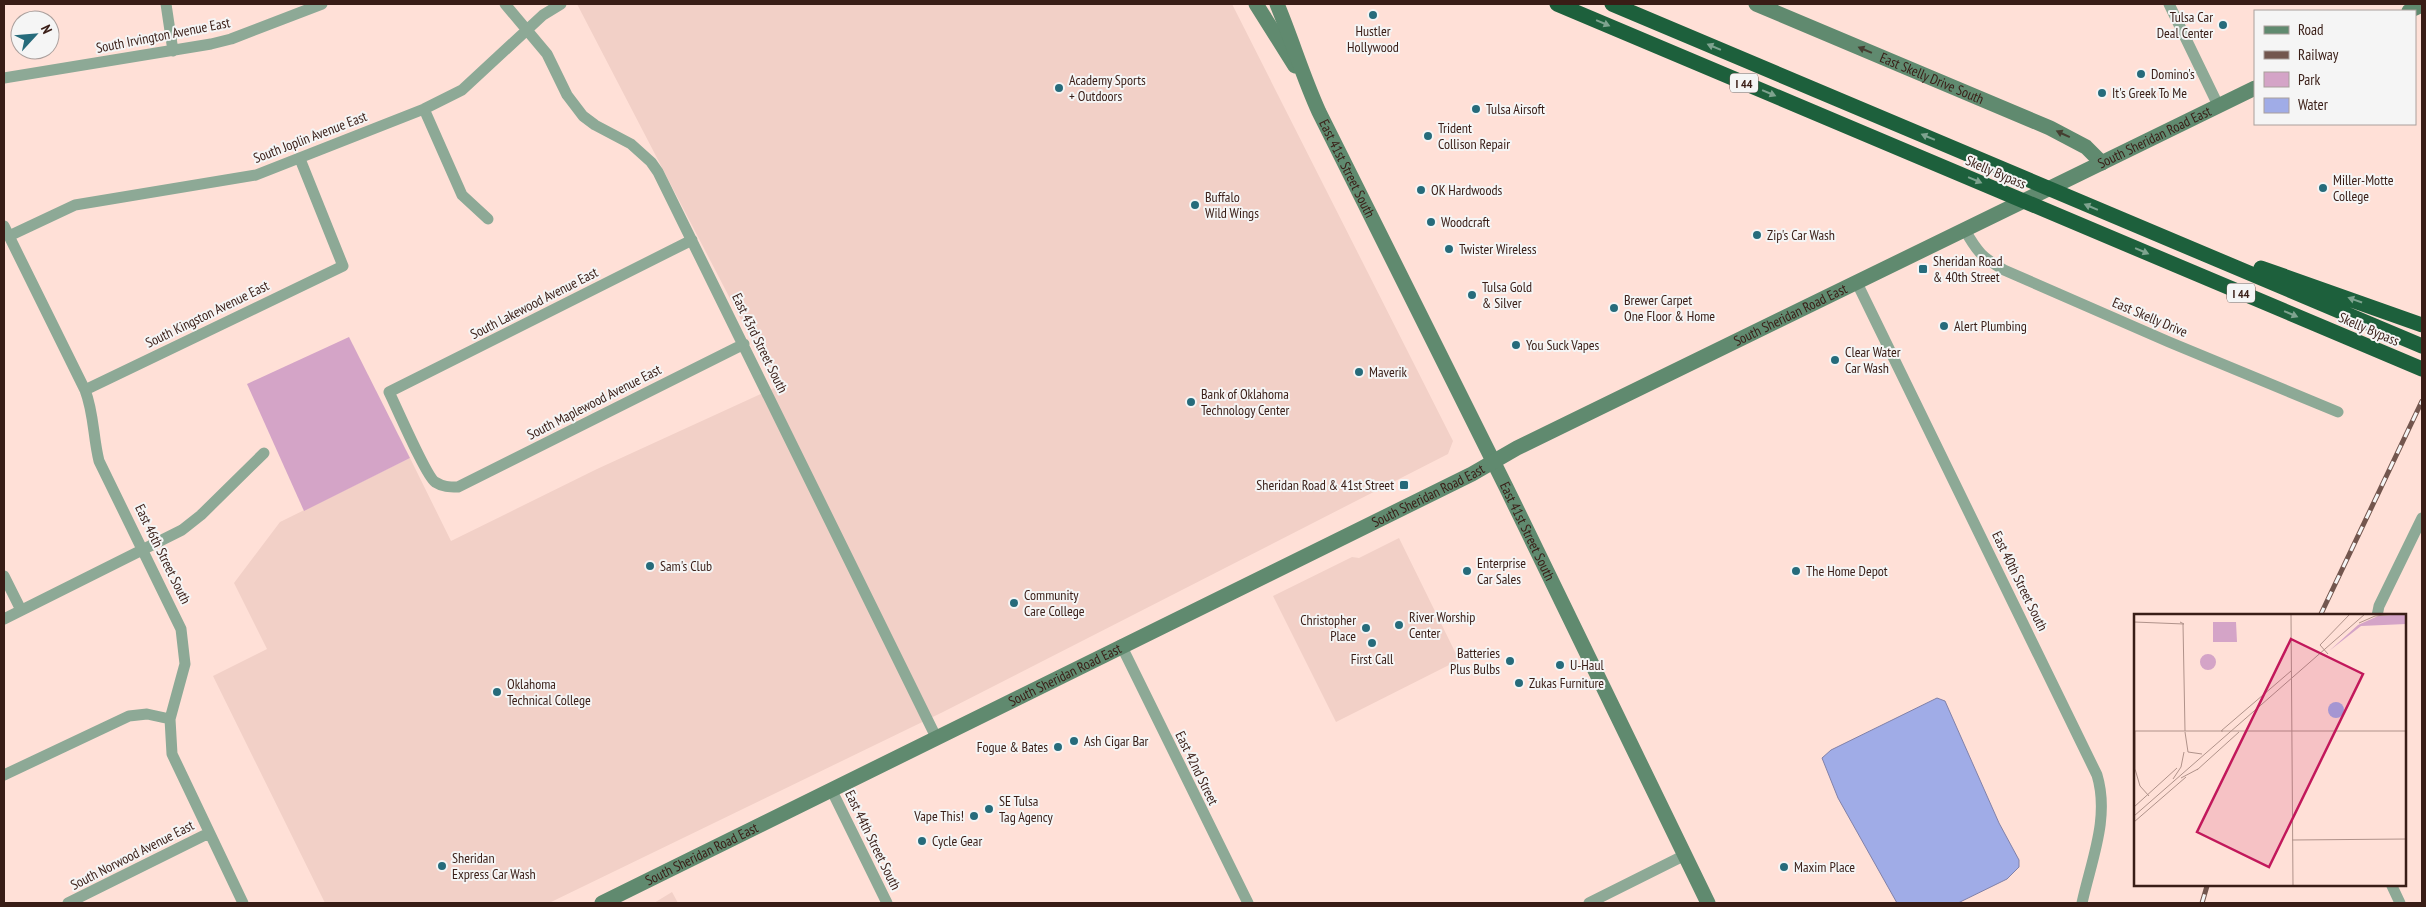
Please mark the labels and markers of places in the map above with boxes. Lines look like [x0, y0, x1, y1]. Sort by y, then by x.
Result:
place label: Tulsa Car Deal Center [2157, 8, 2213, 42]
marker: Hustler Hollywood [1367, 9, 1379, 21]
marker: Tulsa Car Deal Center [2217, 19, 2229, 31]
place label: Hustler Hollywood [1347, 22, 1399, 56]
place label: Domino's [2151, 65, 2195, 83]
marker: Domino's [2135, 68, 2147, 80]
place label: Academy Sports + Outdoors [1069, 71, 1146, 105]
marker: Academy Sports + Outdoors [1053, 82, 1065, 94]
place label: It's Greek To Me [2112, 84, 2187, 102]
marker: It's Greek To Me [2096, 87, 2108, 99]
place label: Tulsa Airsoft [1486, 100, 1545, 118]
marker: Tulsa Airsoft [1470, 103, 1482, 115]
place label: Trident Collison Repair [1438, 119, 1510, 153]
marker: Trident Collison Repair [1422, 130, 1434, 142]
place label: Miller-Motte College [2333, 171, 2394, 205]
place label: OK Hardwoods [1431, 181, 1503, 199]
marker: Miller-Motte College [2317, 182, 2329, 194]
marker: OK Hardwoods [1415, 184, 1427, 196]
place label: Buffalo Wild Wings [1205, 188, 1259, 222]
marker: Buffalo Wild Wings [1189, 199, 1201, 211]
place label: Woodcraft [1441, 213, 1490, 231]
marker: Woodcraft [1425, 216, 1437, 228]
place label: Zip's Car Wash [1767, 226, 1835, 244]
marker: Zip's Car Wash [1751, 229, 1763, 241]
place label: Twister Wireless [1459, 240, 1537, 258]
marker: Twister Wireless [1443, 243, 1455, 255]
place label: Sheridan Road & 40th Street [1933, 252, 2002, 286]
marker: Sheridan Road & 40th Street [1917, 263, 1929, 275]
place label: Tulsa Gold & Silver [1482, 278, 1532, 312]
marker: Tulsa Gold & Silver [1466, 289, 1478, 301]
place label: Brewer Carpet One Floor & Home [1624, 291, 1715, 325]
marker: Brewer Carpet One Floor & Home [1608, 302, 1620, 314]
place label: Alert Plumbing [1954, 317, 2027, 335]
marker: Alert Plumbing [1938, 320, 1950, 332]
place label: You Suck Vapes [1526, 336, 1600, 354]
marker: You Suck Vapes [1510, 339, 1522, 351]
place label: Clear Water Car Wash [1845, 343, 1901, 377]
marker: Clear Water Car Wash [1829, 354, 1841, 366]
place label: Maverik [1369, 363, 1408, 381]
marker: Maverik [1353, 366, 1365, 378]
place label: Bank of Oklahoma Technology Center [1201, 385, 1289, 419]
marker: Bank of Oklahoma Technology Center [1185, 396, 1197, 408]
place label: Sheridan Road & 41st Street [1256, 476, 1394, 494]
marker: Sheridan Road & 41st Street [1398, 479, 1410, 491]
place label: Enterprise Car Sales [1477, 554, 1526, 588]
place label: Sam's Club [660, 557, 712, 575]
marker: Sam's Club [644, 560, 656, 572]
place label: The Home Depot [1806, 562, 1888, 580]
marker: Enterprise Car Sales [1461, 565, 1473, 577]
marker: The Home Depot [1790, 565, 1802, 577]
place label: Community Care College [1024, 586, 1085, 620]
marker: Community Care College [1008, 597, 1020, 609]
place label: River Worship Center [1409, 608, 1475, 642]
place label: Christopher Place [1300, 611, 1356, 645]
marker: River Worship Center [1393, 619, 1405, 631]
marker: Christopher Place [1360, 622, 1372, 634]
marker: First Call [1366, 637, 1378, 649]
place label: Batteries Plus Bulbs [1450, 644, 1500, 678]
place label: First Call [1351, 650, 1394, 668]
marker: Batteries Plus Bulbs [1504, 655, 1516, 667]
place label: U-Haul [1570, 656, 1605, 674]
marker: U-Haul [1554, 659, 1566, 671]
place label: Zukas Furniture [1529, 674, 1604, 692]
place label: Oklahoma Technical College [507, 675, 591, 709]
marker: Zukas Furniture [1513, 677, 1525, 689]
marker: Oklahoma Technical College [491, 686, 503, 698]
place label: Ash Cigar Bar [1084, 732, 1149, 750]
marker: Ash Cigar Bar [1068, 735, 1080, 747]
place label: Fogue & Bates [977, 738, 1048, 756]
marker: Fogue & Bates [1052, 741, 1064, 753]
place label: SE Tulsa Tag Agency [999, 792, 1054, 826]
marker: SE Tulsa Tag Agency [983, 803, 995, 815]
place label: Vape This! [913, 807, 964, 825]
marker: Vape This! [968, 810, 980, 822]
place label: Cycle Gear [932, 832, 982, 850]
marker: Cycle Gear [916, 835, 928, 847]
place label: Sheridan Express Car Wash [452, 849, 536, 883]
place label: Maxim Place [1794, 858, 1855, 876]
marker: Sheridan Express Car Wash [436, 860, 448, 872]
marker: Maxim Place [1778, 861, 1790, 873]

